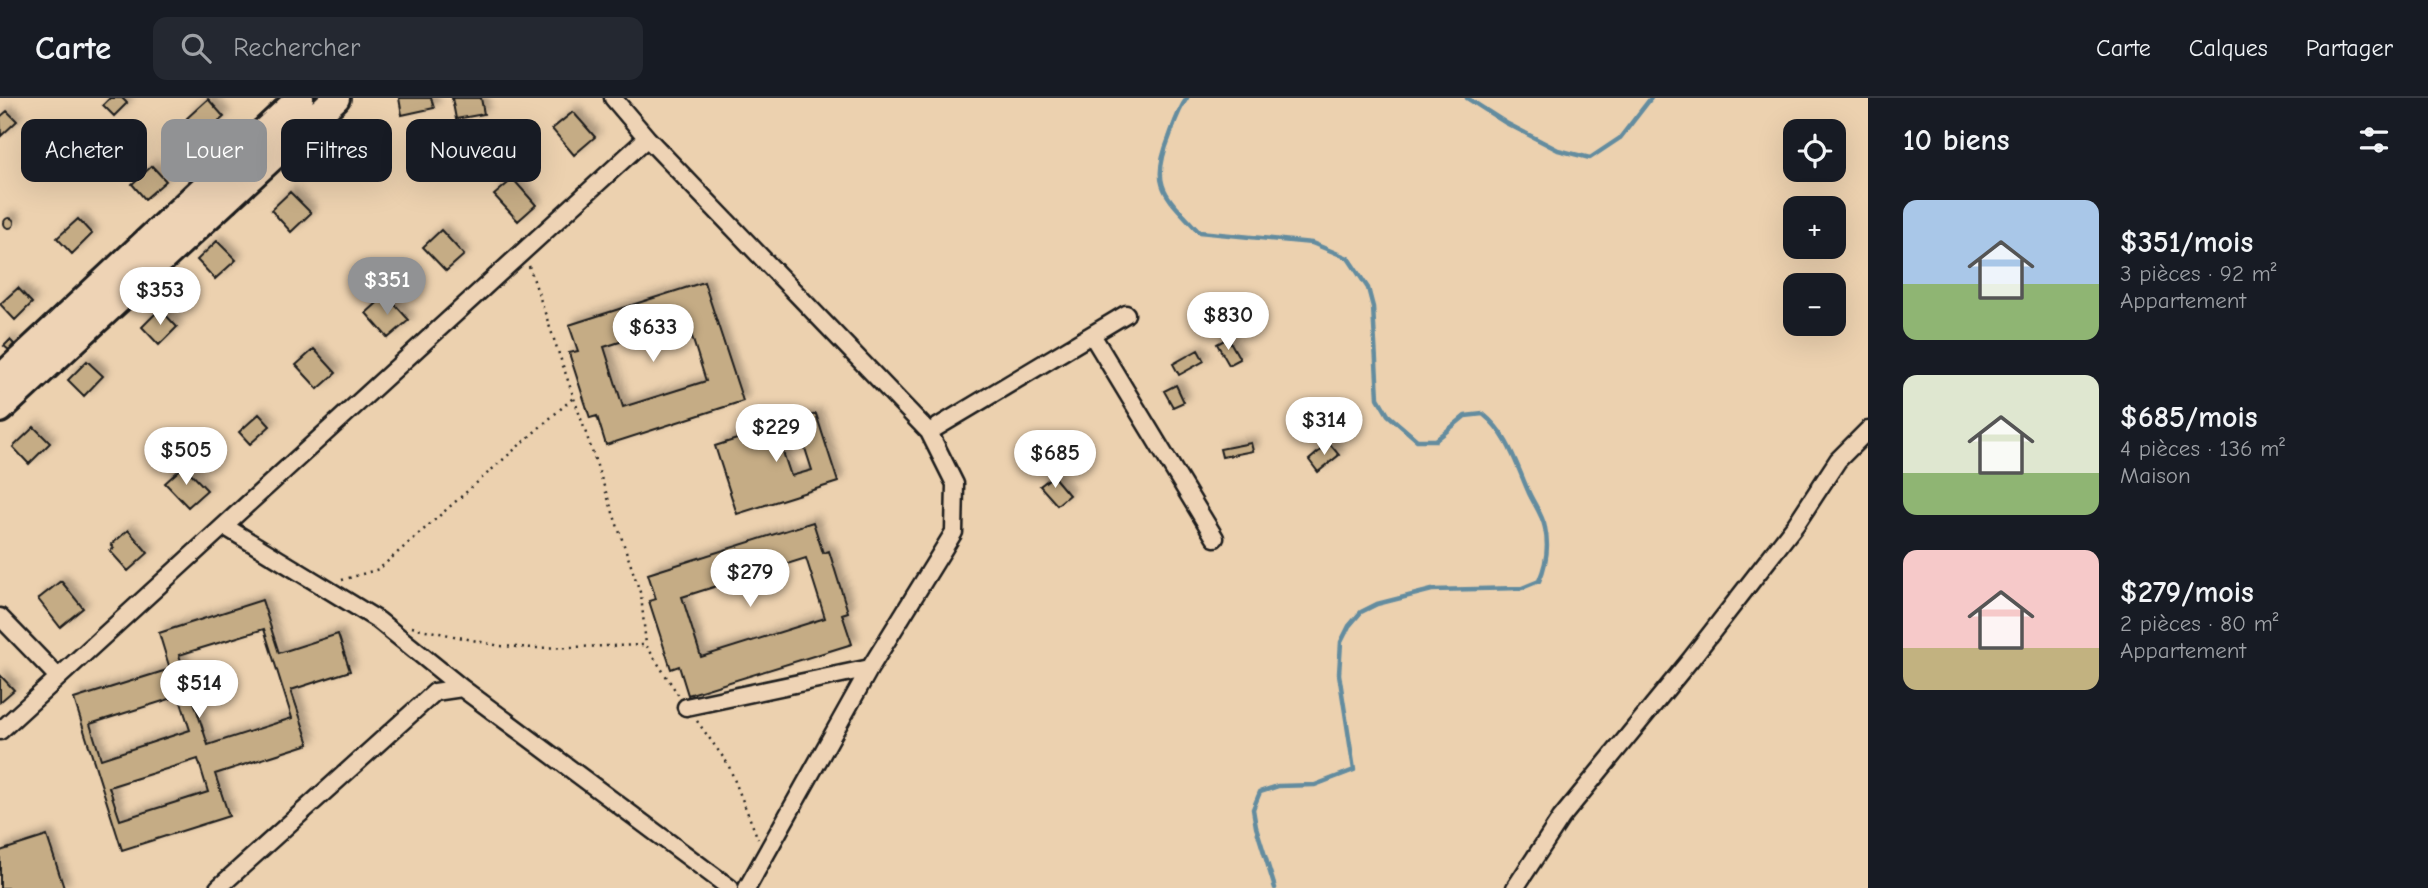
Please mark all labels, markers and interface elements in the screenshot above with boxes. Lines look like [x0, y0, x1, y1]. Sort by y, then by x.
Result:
search box [153, 17, 643, 80]
text: Carte [35, 29, 111, 67]
icon: search [177, 29, 215, 67]
text: Rechercher [233, 33, 360, 63]
text: Carte [2096, 34, 2151, 62]
text: Calques [2189, 34, 2268, 62]
text: Partager [2306, 34, 2393, 62]
chip: Acheter [21, 119, 147, 182]
chip: Louer [161, 119, 267, 182]
chip: Filtres [281, 119, 392, 182]
chip: Nouveau [406, 119, 541, 182]
map controls [1783, 119, 1846, 336]
button: locate [1783, 119, 1846, 182]
icon: filters [2355, 121, 2393, 159]
text: 10 biens [1903, 123, 2009, 158]
button: + [1783, 196, 1846, 259]
text: $351/mois [2120, 225, 2253, 260]
icon: home [1959, 228, 2043, 312]
pin: $351 [346, 258, 428, 317]
text: 3 pièces · 92 m² [2120, 260, 2277, 287]
text: $351 [364, 266, 410, 293]
pin: $353 [119, 268, 201, 327]
button: − [1783, 273, 1846, 336]
text: $353 [136, 276, 184, 303]
text: Appartement [2120, 287, 2246, 314]
pin: $830 [1187, 292, 1269, 352]
text: $830 [1203, 301, 1253, 328]
pin: $633 [612, 304, 694, 364]
text: $633 [629, 313, 677, 340]
pin: $314 [1283, 398, 1365, 457]
text: $685/mois [2120, 400, 2258, 435]
icon: home [1959, 403, 2043, 487]
pin: $229 [735, 404, 817, 464]
text: $314 [1302, 406, 1346, 433]
text: $229 [752, 413, 800, 440]
pin: $505 [145, 428, 227, 487]
pin: $685 [1014, 430, 1096, 490]
text: 4 pièces · 136 m² [2120, 435, 2285, 462]
text: $505 [160, 436, 212, 463]
text: $685 [1030, 439, 1080, 466]
text: Maison [2120, 462, 2191, 489]
pin: $279 [709, 550, 791, 609]
text: $279 [727, 558, 774, 585]
text: $279/mois [2120, 575, 2254, 610]
icon: home [1959, 578, 2043, 662]
text: 2 pièces · 80 m² [2120, 610, 2279, 637]
text: Appartement [2120, 637, 2246, 664]
pin: $514 [158, 660, 240, 720]
text: $514 [176, 669, 222, 696]

